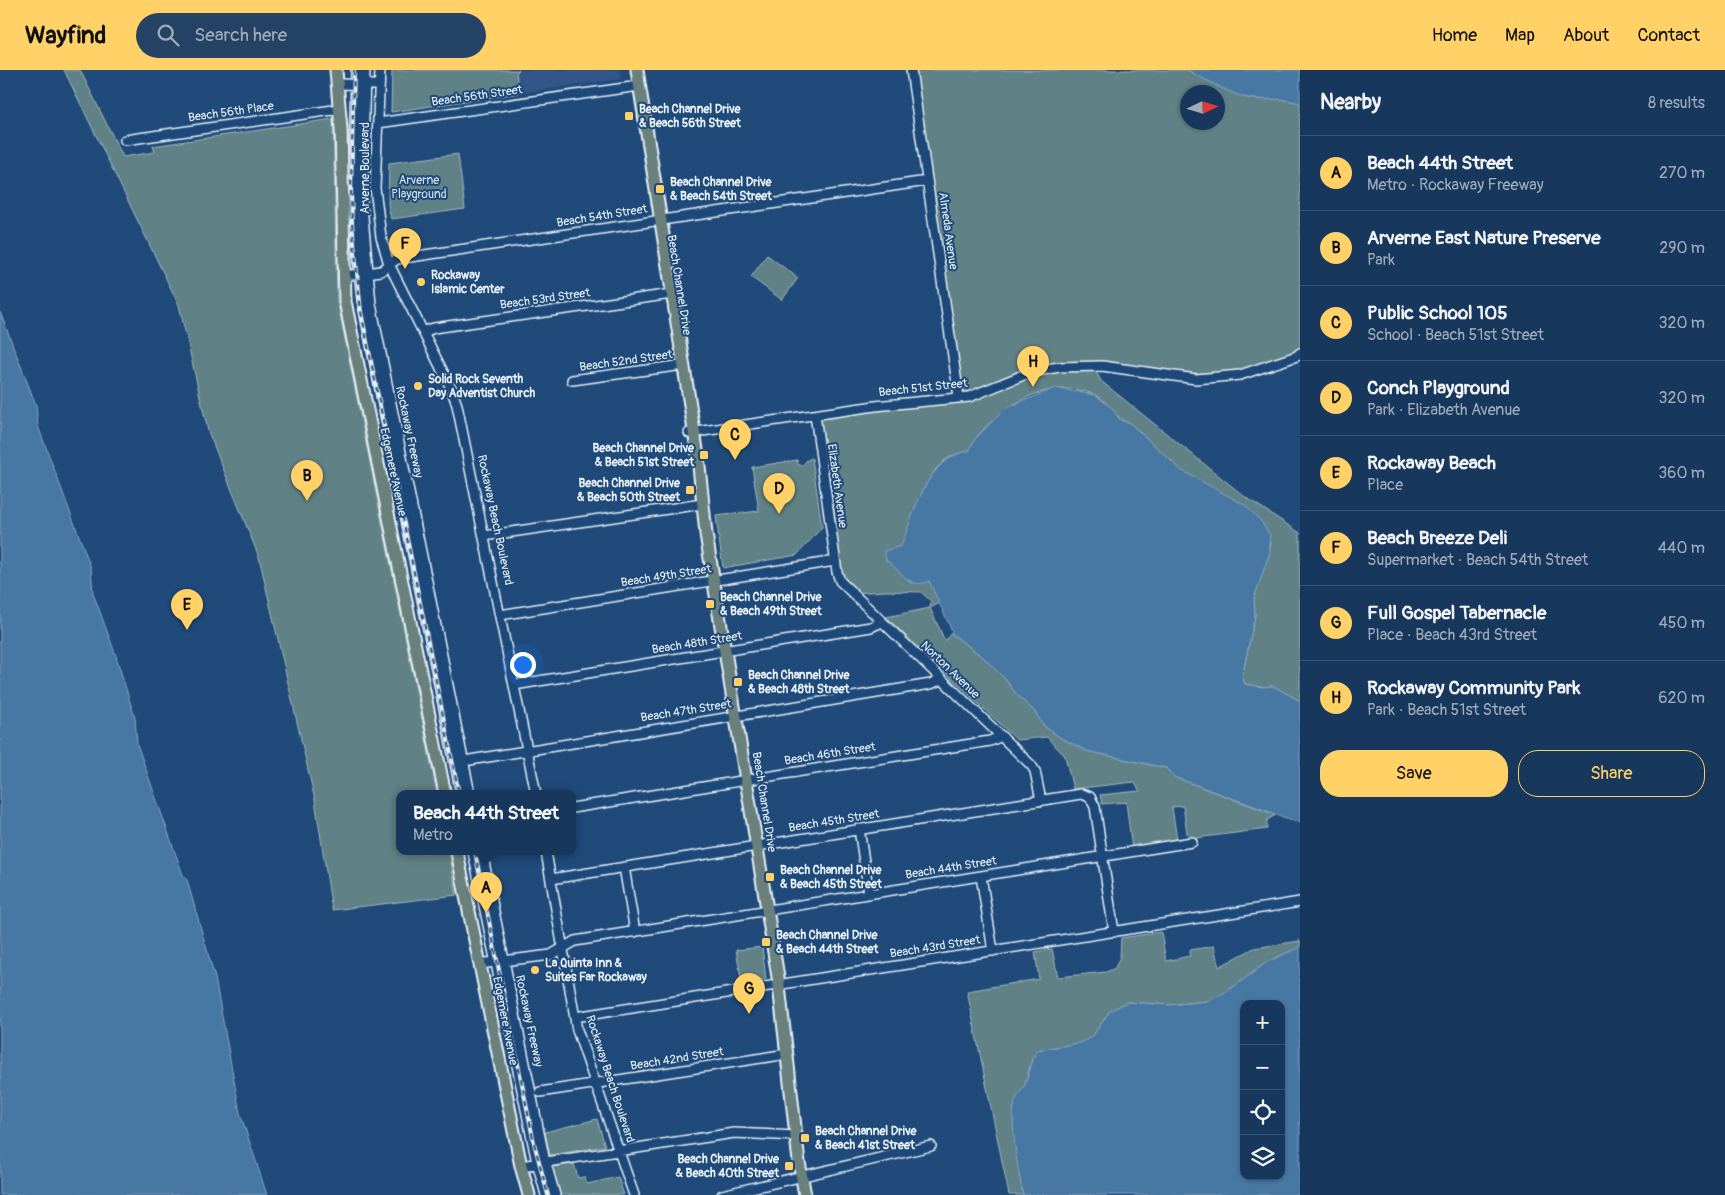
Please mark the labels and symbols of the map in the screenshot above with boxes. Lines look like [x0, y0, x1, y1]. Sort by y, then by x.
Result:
street label: Beach 56th Street [431, 82, 524, 110]
north arrow [1180, 85, 1225, 130]
street label: Beach 56th Place [187, 99, 275, 125]
place label: Beach Channel Drive & Beach 56th Street [639, 102, 742, 131]
marker: Beach Channel Drive & Beach 56th Street [623, 110, 635, 122]
street label: Arverne Boulevard [358, 122, 373, 214]
park label: Arverne Playground [391, 173, 447, 202]
place label: Beach Channel Drive & Beach 54th Street [670, 175, 773, 204]
marker: Beach Channel Drive & Beach 54th Street [654, 183, 666, 195]
street label: Almeda Avenue [935, 191, 961, 271]
street label: Beach 54th Street [556, 201, 649, 231]
pin: F [389, 228, 421, 269]
street label: Beach Channel Drive [664, 234, 694, 336]
place label: Rockaway Islamic Center [431, 268, 505, 297]
marker: Rockaway Islamic Center [415, 276, 427, 288]
street label: Beach 53rd Street [499, 285, 591, 313]
pin: H [1017, 346, 1049, 387]
street label: Beach 52nd Street [579, 347, 674, 375]
place label: Solid Rock Seventh Day Adventist Church [428, 372, 535, 401]
street label: Beach 51st Street [878, 376, 968, 400]
marker: Solid Rock Seventh Day Adventist Church [412, 380, 424, 392]
street label: Rockaway Freeway [392, 385, 426, 479]
pin: C [719, 419, 751, 460]
street label: Edgemere Avenue [376, 426, 410, 518]
place label: Beach Channel Drive & Beach 51st Street [593, 441, 695, 470]
street label: Elizabeth Avenue [824, 443, 850, 529]
marker: Beach Channel Drive & Beach 51st Street [698, 449, 710, 461]
street label: Rockaway Beach Boulevard [474, 453, 516, 587]
pin: B [291, 460, 323, 501]
pin: D [763, 473, 795, 514]
place label: Beach Channel Drive & Beach 50th Street [577, 476, 681, 505]
marker: Beach Channel Drive & Beach 50th Street [684, 484, 696, 496]
street label: Beach 49th Street [620, 561, 712, 591]
pin: E [171, 589, 203, 630]
place label: Beach Channel Drive & Beach 49th Street [720, 590, 823, 619]
marker: Beach Channel Drive & Beach 49th Street [704, 598, 716, 610]
street label: Beach 48th Street [651, 628, 743, 658]
street label: Norton Avenue [917, 638, 983, 702]
your location [510, 652, 536, 678]
place label: Beach Channel Drive & Beach 48th Street [748, 668, 851, 697]
marker: Beach Channel Drive & Beach 48th Street [732, 676, 744, 688]
street label: Beach 47th Street [640, 696, 733, 726]
street label: Beach 46th Street [783, 739, 877, 769]
street label: Beach Channel Drive [749, 751, 779, 853]
street label: Beach 45th Street [788, 806, 881, 836]
street label: Beach 44th Street [904, 853, 998, 883]
place label: Beach Channel Drive & Beach 45th Street [780, 863, 883, 892]
marker: Beach Channel Drive & Beach 45th Street [764, 871, 776, 883]
pin: A [470, 872, 502, 913]
place label: Beach Channel Drive & Beach 44th Street [776, 928, 879, 957]
street label: Beach 43rd Street [889, 932, 981, 962]
marker: Beach Channel Drive & Beach 44th Street [760, 936, 772, 948]
place label: La Quinta Inn & Suites Far Rockaway [545, 956, 648, 985]
marker: La Quinta Inn & Suites Far Rockaway [529, 964, 541, 976]
pin: G [733, 973, 765, 1014]
street label: Rockaway Freeway [512, 974, 546, 1068]
street label: Edgemere Avenue [489, 975, 521, 1067]
street label: Rockaway Beach Boulevard [582, 1013, 638, 1145]
street label: Beach 42nd Street [629, 1044, 725, 1074]
place label: Beach Channel Drive & Beach 41st Street [815, 1124, 918, 1153]
marker: Beach Channel Drive & Beach 41st Street [799, 1132, 811, 1144]
place label: Beach Channel Drive & Beach 40th Street [675, 1152, 780, 1181]
marker: Beach Channel Drive & Beach 40th Street [783, 1160, 795, 1172]

